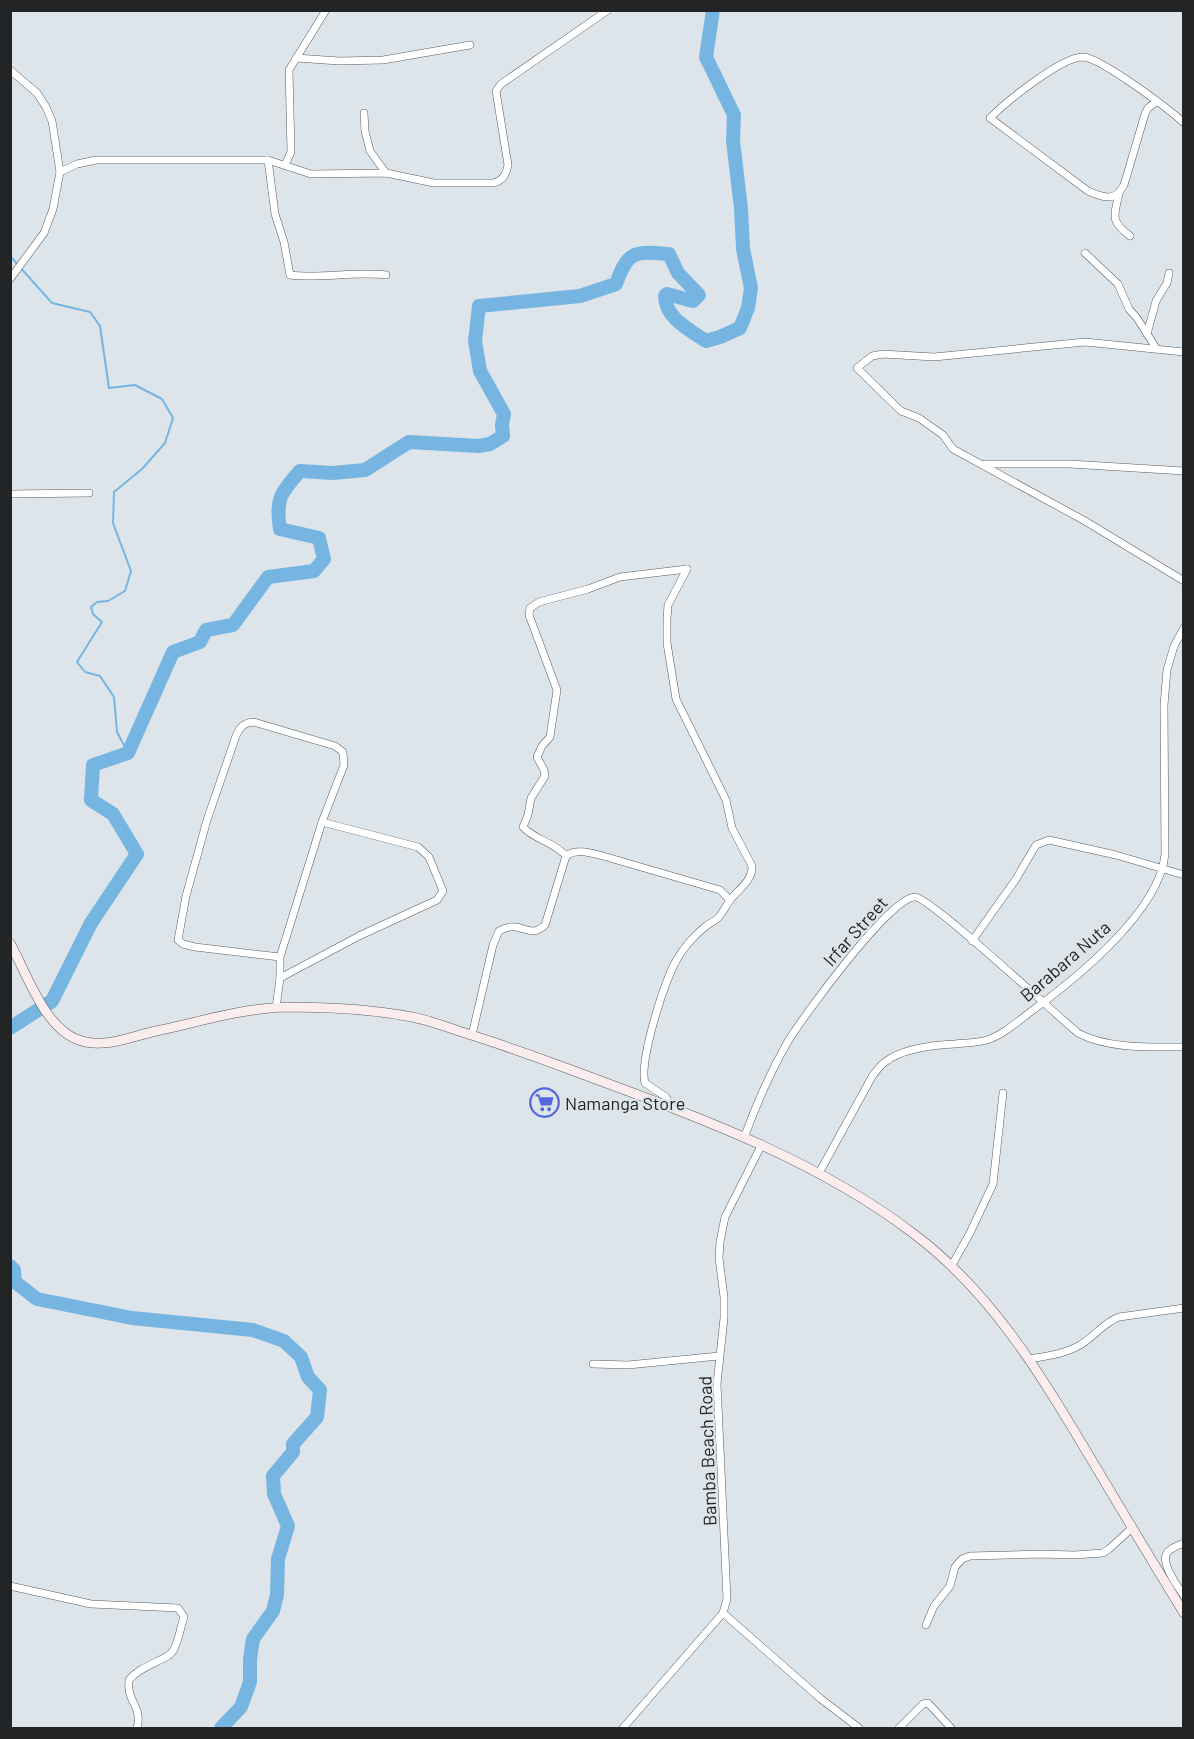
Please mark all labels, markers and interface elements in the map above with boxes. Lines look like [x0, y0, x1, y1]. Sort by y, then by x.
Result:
street label: Irfar Street [818, 892, 892, 970]
street label: Barabara Nuta [1016, 916, 1114, 1006]
supermarket icon: Namanga Store [528, 1087, 560, 1119]
place label: Namanga Store [565, 1092, 685, 1114]
street label: Bamba Beach Road [693, 1375, 721, 1527]

